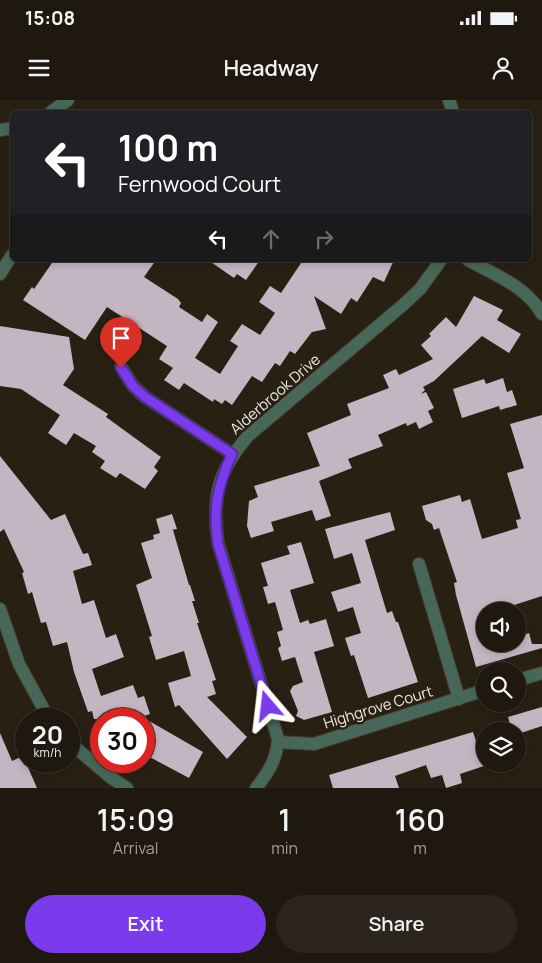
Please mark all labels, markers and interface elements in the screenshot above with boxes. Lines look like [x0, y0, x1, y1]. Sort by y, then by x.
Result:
text: 15:08 [25, 5, 75, 31]
text: Headway [223, 53, 319, 83]
icon: menu [25, 54, 53, 82]
icon: person [489, 54, 517, 82]
text: 100 m [118, 124, 218, 172]
icon: left [35, 130, 100, 195]
text: Fernwood Court [118, 169, 281, 199]
icon: left [204, 225, 232, 253]
icon: ahead [257, 225, 285, 253]
icon: right [310, 225, 338, 253]
pin [100, 317, 142, 368]
icon: arrive [107, 324, 135, 352]
street label: Alderbrook Drive [225, 349, 325, 439]
map controls [476, 602, 526, 772]
button: sound [476, 602, 526, 652]
button: search [476, 662, 526, 712]
position arrow [241, 679, 293, 731]
street label: Highgrove Court [321, 680, 435, 734]
speed limit sign: 30 [90, 708, 155, 773]
text: 20 [32, 717, 63, 752]
button: layers [476, 722, 526, 772]
text: km/h [34, 744, 61, 761]
text: 15:09 [97, 799, 175, 840]
text: 1 [278, 799, 291, 840]
text: 160 [395, 799, 445, 840]
text: Arrival [113, 837, 158, 859]
text: min [271, 837, 298, 859]
text: m [413, 837, 427, 859]
button: Exit [25, 895, 266, 953]
button: Share [276, 895, 517, 953]

